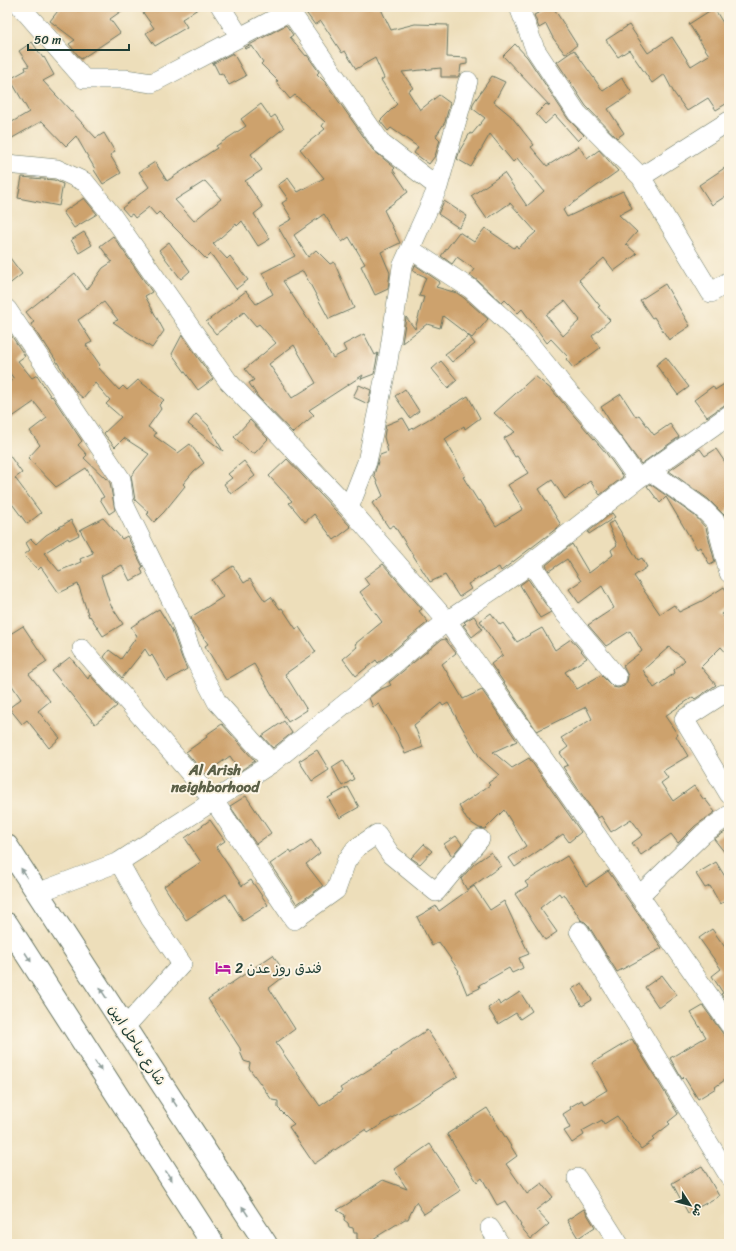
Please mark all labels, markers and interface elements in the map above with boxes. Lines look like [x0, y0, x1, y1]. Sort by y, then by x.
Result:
scale bar [28, 26, 129, 52]
text: 50 m [34, 29, 61, 51]
district label: Al Arish neighborhood [170, 757, 261, 800]
one-way arrow [21, 867, 28, 878]
one-way arrow [24, 952, 32, 962]
place label: فندق روز عدن 2 [235, 956, 322, 981]
hotel icon: فندق روز عدن 2 [214, 959, 232, 977]
one-way arrow [99, 988, 107, 998]
street label: شارع ساحل ابين [101, 999, 173, 1091]
one-way arrow [95, 1060, 102, 1072]
one-way arrow [170, 1097, 178, 1107]
one-way arrow [165, 1170, 173, 1181]
north arrow [670, 1185, 710, 1225]
text: ش [686, 1200, 709, 1221]
one-way arrow [241, 1205, 248, 1217]

